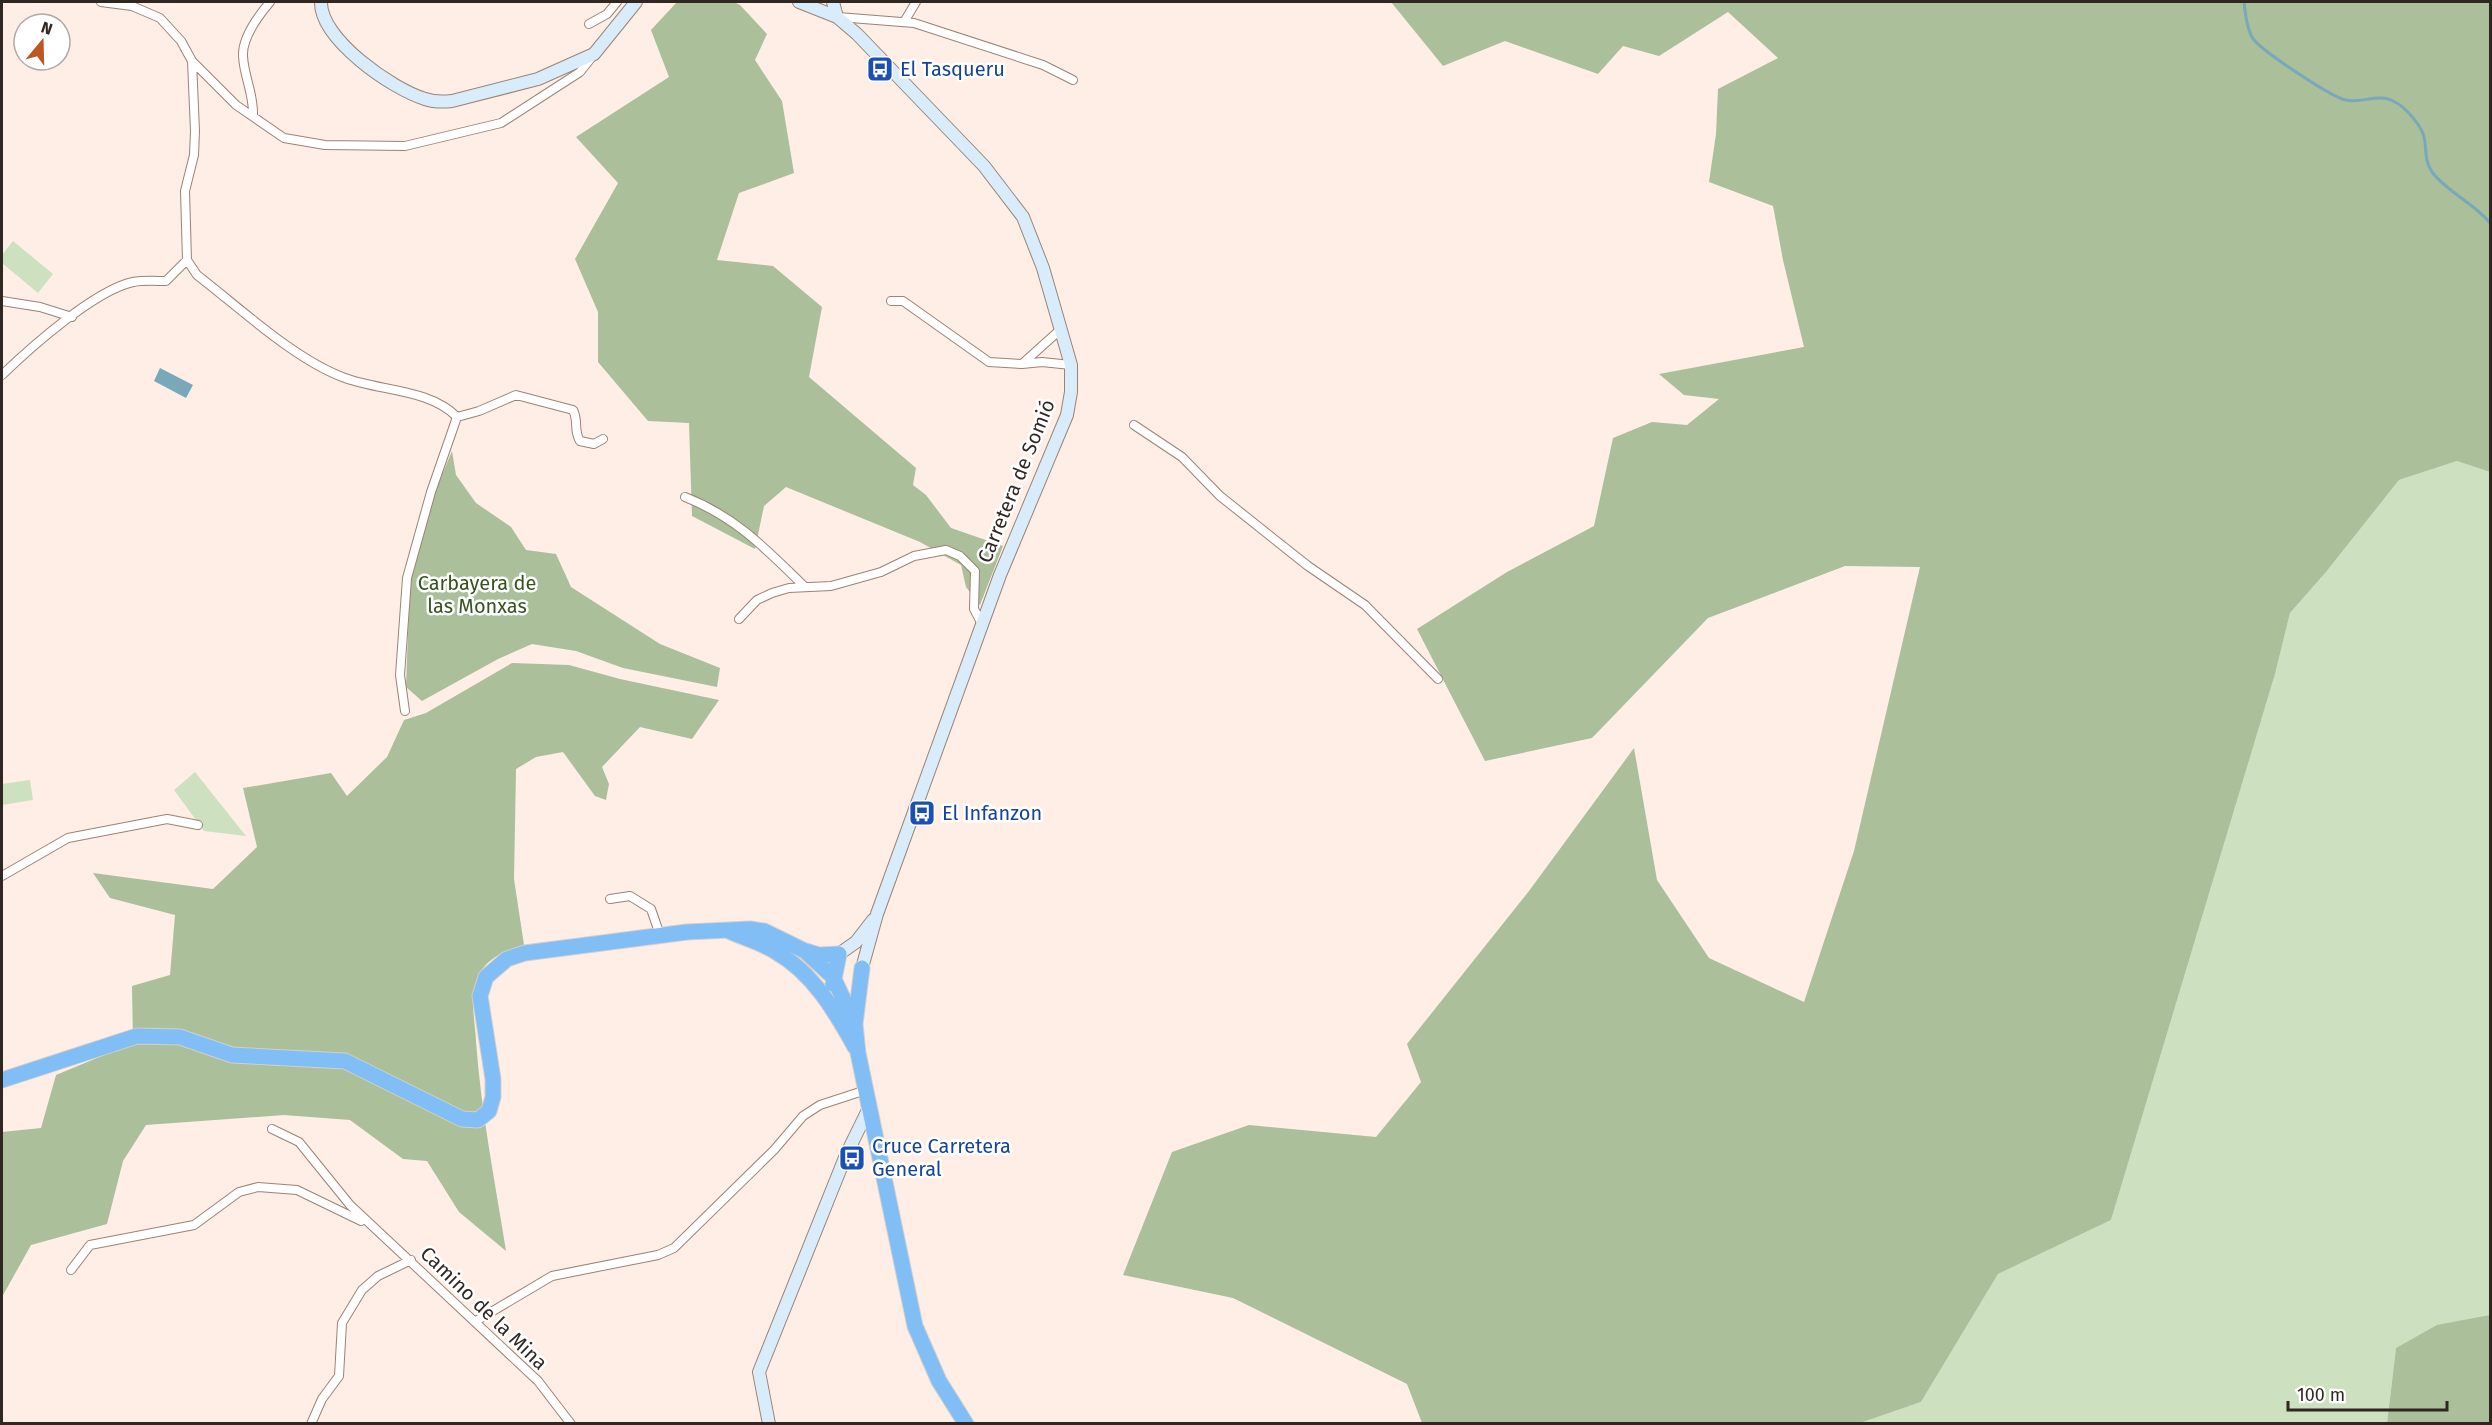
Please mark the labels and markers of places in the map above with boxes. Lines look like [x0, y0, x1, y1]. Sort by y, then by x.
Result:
bus stop icon: El Tasqueru [865, 54, 895, 84]
place label: El Tasqueru [900, 57, 1005, 81]
bus stop icon: El Infanzon [907, 798, 937, 828]
place label: El Infanzon [942, 801, 1042, 825]
place label: Cruce Carretera General [872, 1134, 1011, 1181]
bus stop icon: Cruce Carretera General [837, 1143, 867, 1173]

